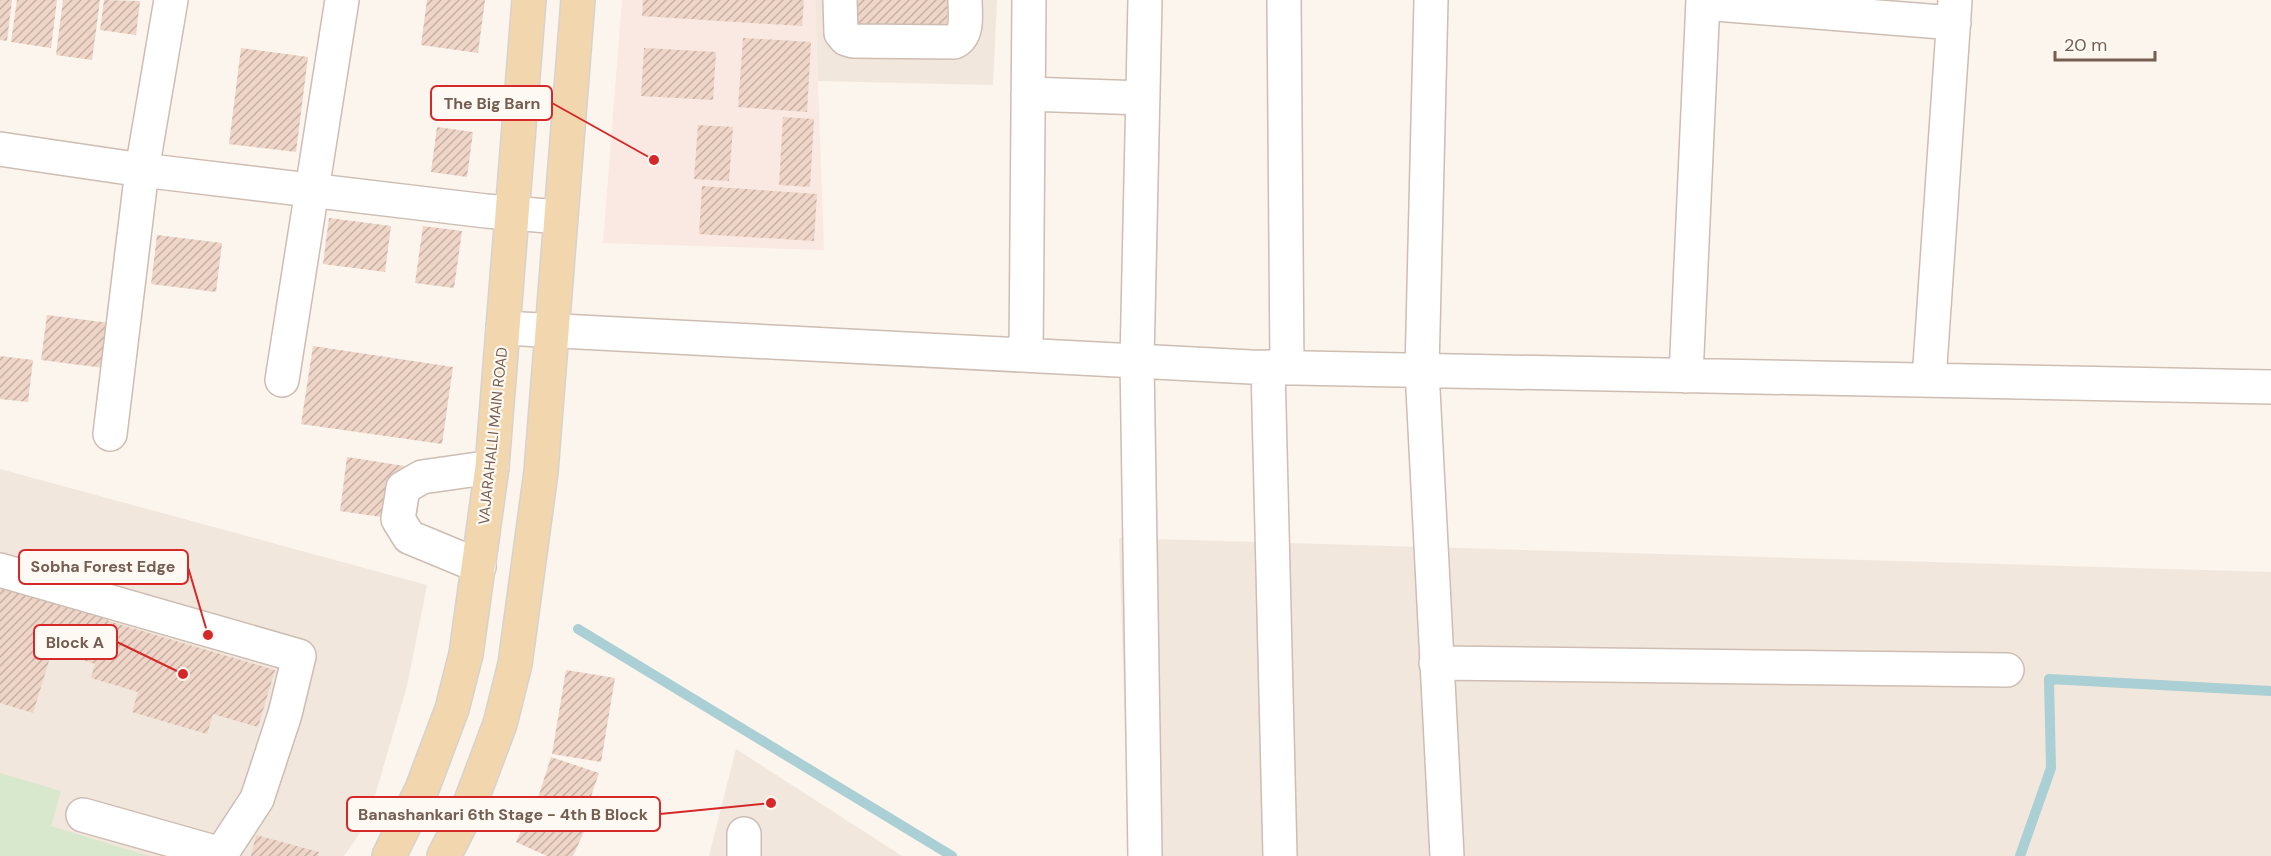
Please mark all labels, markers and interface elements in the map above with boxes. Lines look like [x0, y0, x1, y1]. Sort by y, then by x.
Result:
scale bar [2055, 24, 2156, 62]
text: 20 m [2064, 33, 2107, 57]
callout: The Big Barn [431, 86, 552, 120]
text: The Big Barn [444, 93, 540, 114]
street label: VAJARAHALLI MAIN ROAD [474, 346, 512, 526]
callout: Sobha Forest Edge [19, 550, 188, 584]
text: Sobha Forest Edge [31, 556, 175, 577]
callout: Block A [34, 625, 117, 659]
text: Block A [46, 632, 104, 653]
callout: Banashankari 6th Stage - 4th B Block [347, 797, 660, 831]
text: Banashankari 6th Stage - 4th B Block [358, 804, 649, 825]

